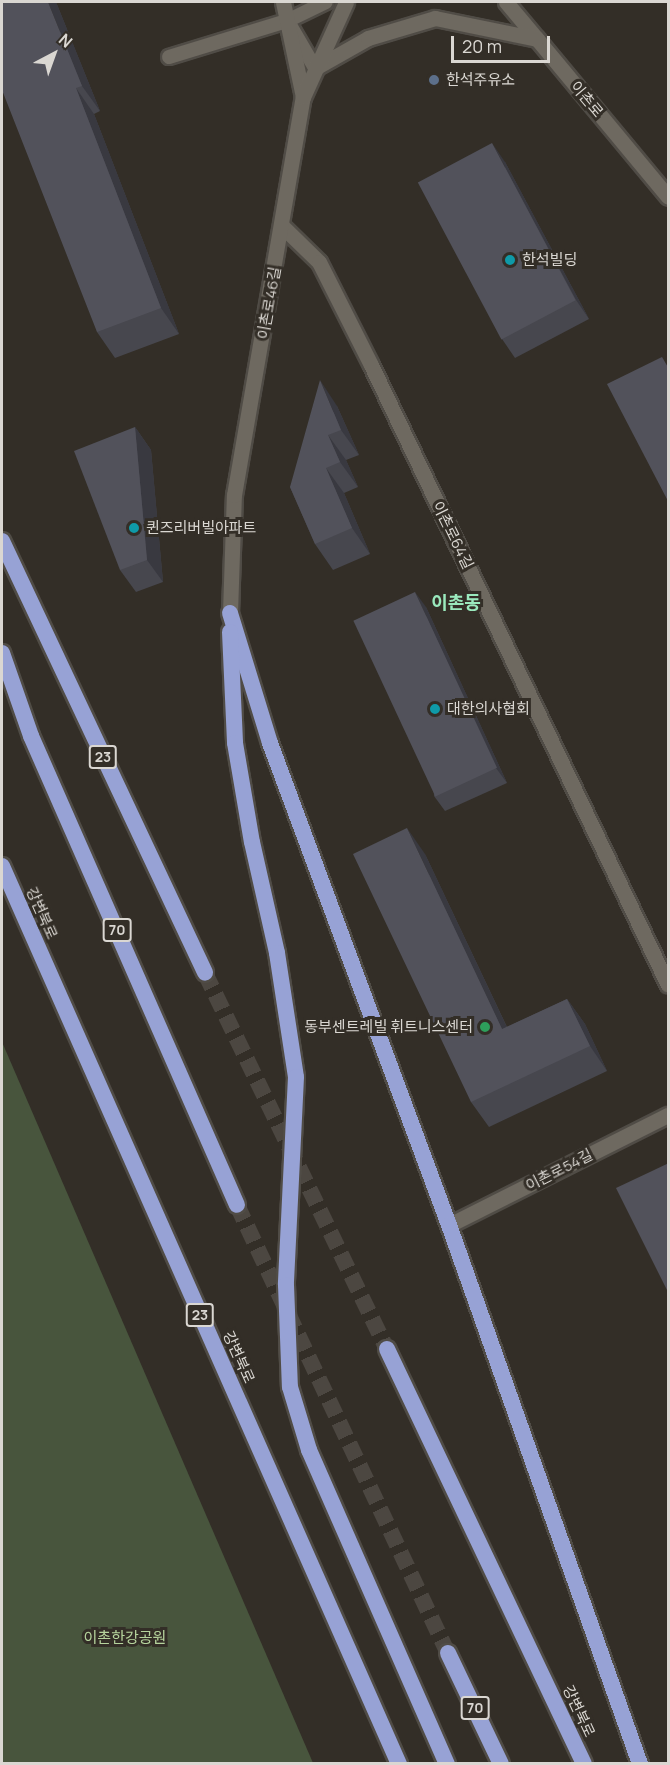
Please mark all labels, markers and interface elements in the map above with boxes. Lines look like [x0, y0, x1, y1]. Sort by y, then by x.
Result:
north arrow [24, 24, 84, 84]
scale bar [454, 24, 553, 62]
text: N [54, 28, 77, 52]
text: 20 m [462, 34, 502, 58]
place label: 한석주유소 [446, 71, 515, 89]
marker: 한석주유소 [427, 73, 441, 87]
street label: 이촌로 [567, 77, 607, 121]
place label: 한석빌딩 [522, 251, 577, 269]
marker: 한석빌딩 [503, 253, 517, 267]
street label: 이촌로46길 [254, 265, 284, 341]
street label: 이촌로64길 [429, 498, 477, 572]
place label: 퀸즈리버빌아파트 [146, 519, 256, 537]
marker: 퀸즈리버빌아파트 [127, 521, 141, 535]
district label: 이촌동 [431, 591, 481, 613]
place label: 대한의사협회 [447, 700, 530, 718]
marker: 대한의사협회 [428, 702, 442, 716]
road number: 23 [88, 746, 118, 768]
street label: 강변북로 [23, 884, 61, 942]
road number: 70 [102, 919, 132, 941]
place label: 동부센트레빌 휘트니스센터 [304, 1018, 473, 1036]
marker: 동부센트레빌 휘트니스센터 [478, 1020, 492, 1034]
street label: 이촌로54길 [523, 1145, 595, 1195]
road number: 23 [185, 1304, 215, 1326]
street label: 강변북로 [220, 1328, 258, 1386]
park label: 이촌한강공원 [84, 1629, 166, 1647]
street label: 강변북로 [559, 1682, 599, 1740]
road number: 70 [460, 1697, 490, 1719]

